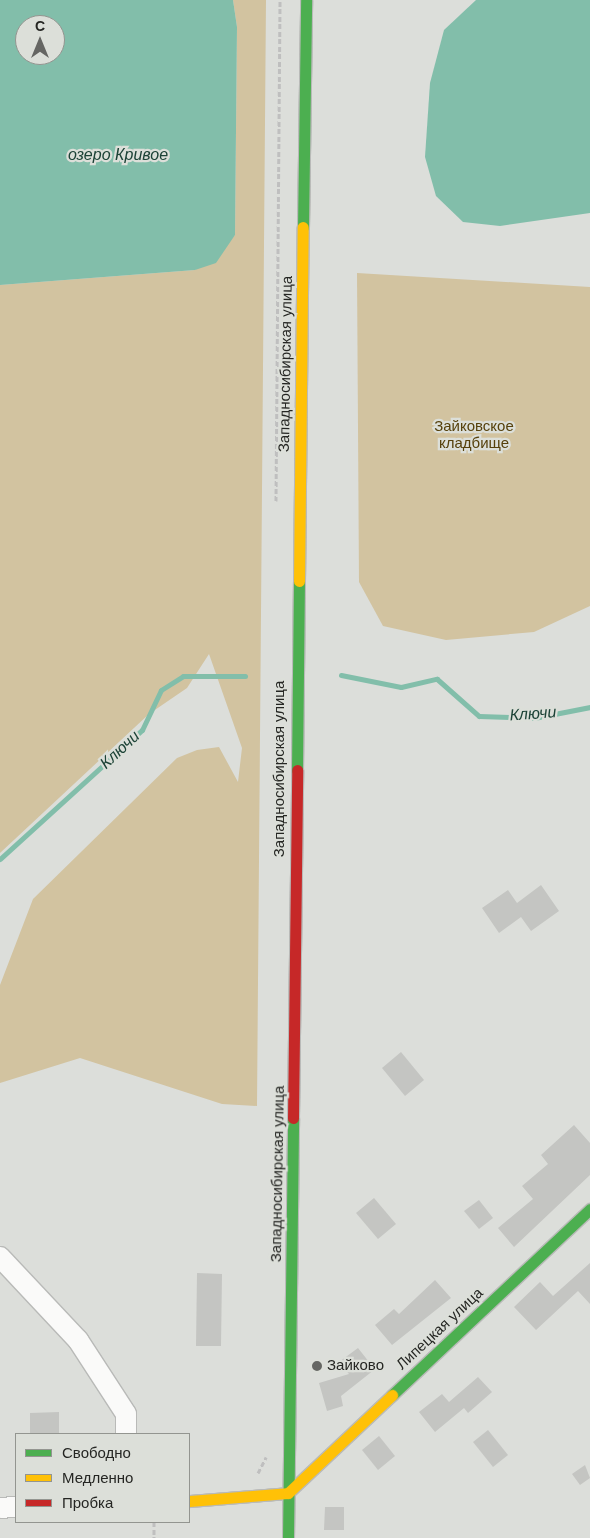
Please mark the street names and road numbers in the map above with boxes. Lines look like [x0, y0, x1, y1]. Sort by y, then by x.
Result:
street label: Западносибирская улица [275, 276, 297, 452]
street label: Западносибирская улица [271, 681, 289, 857]
street label: Западносибирская улица [267, 1086, 289, 1262]
street label: Липецкая улица [393, 1284, 487, 1374]

